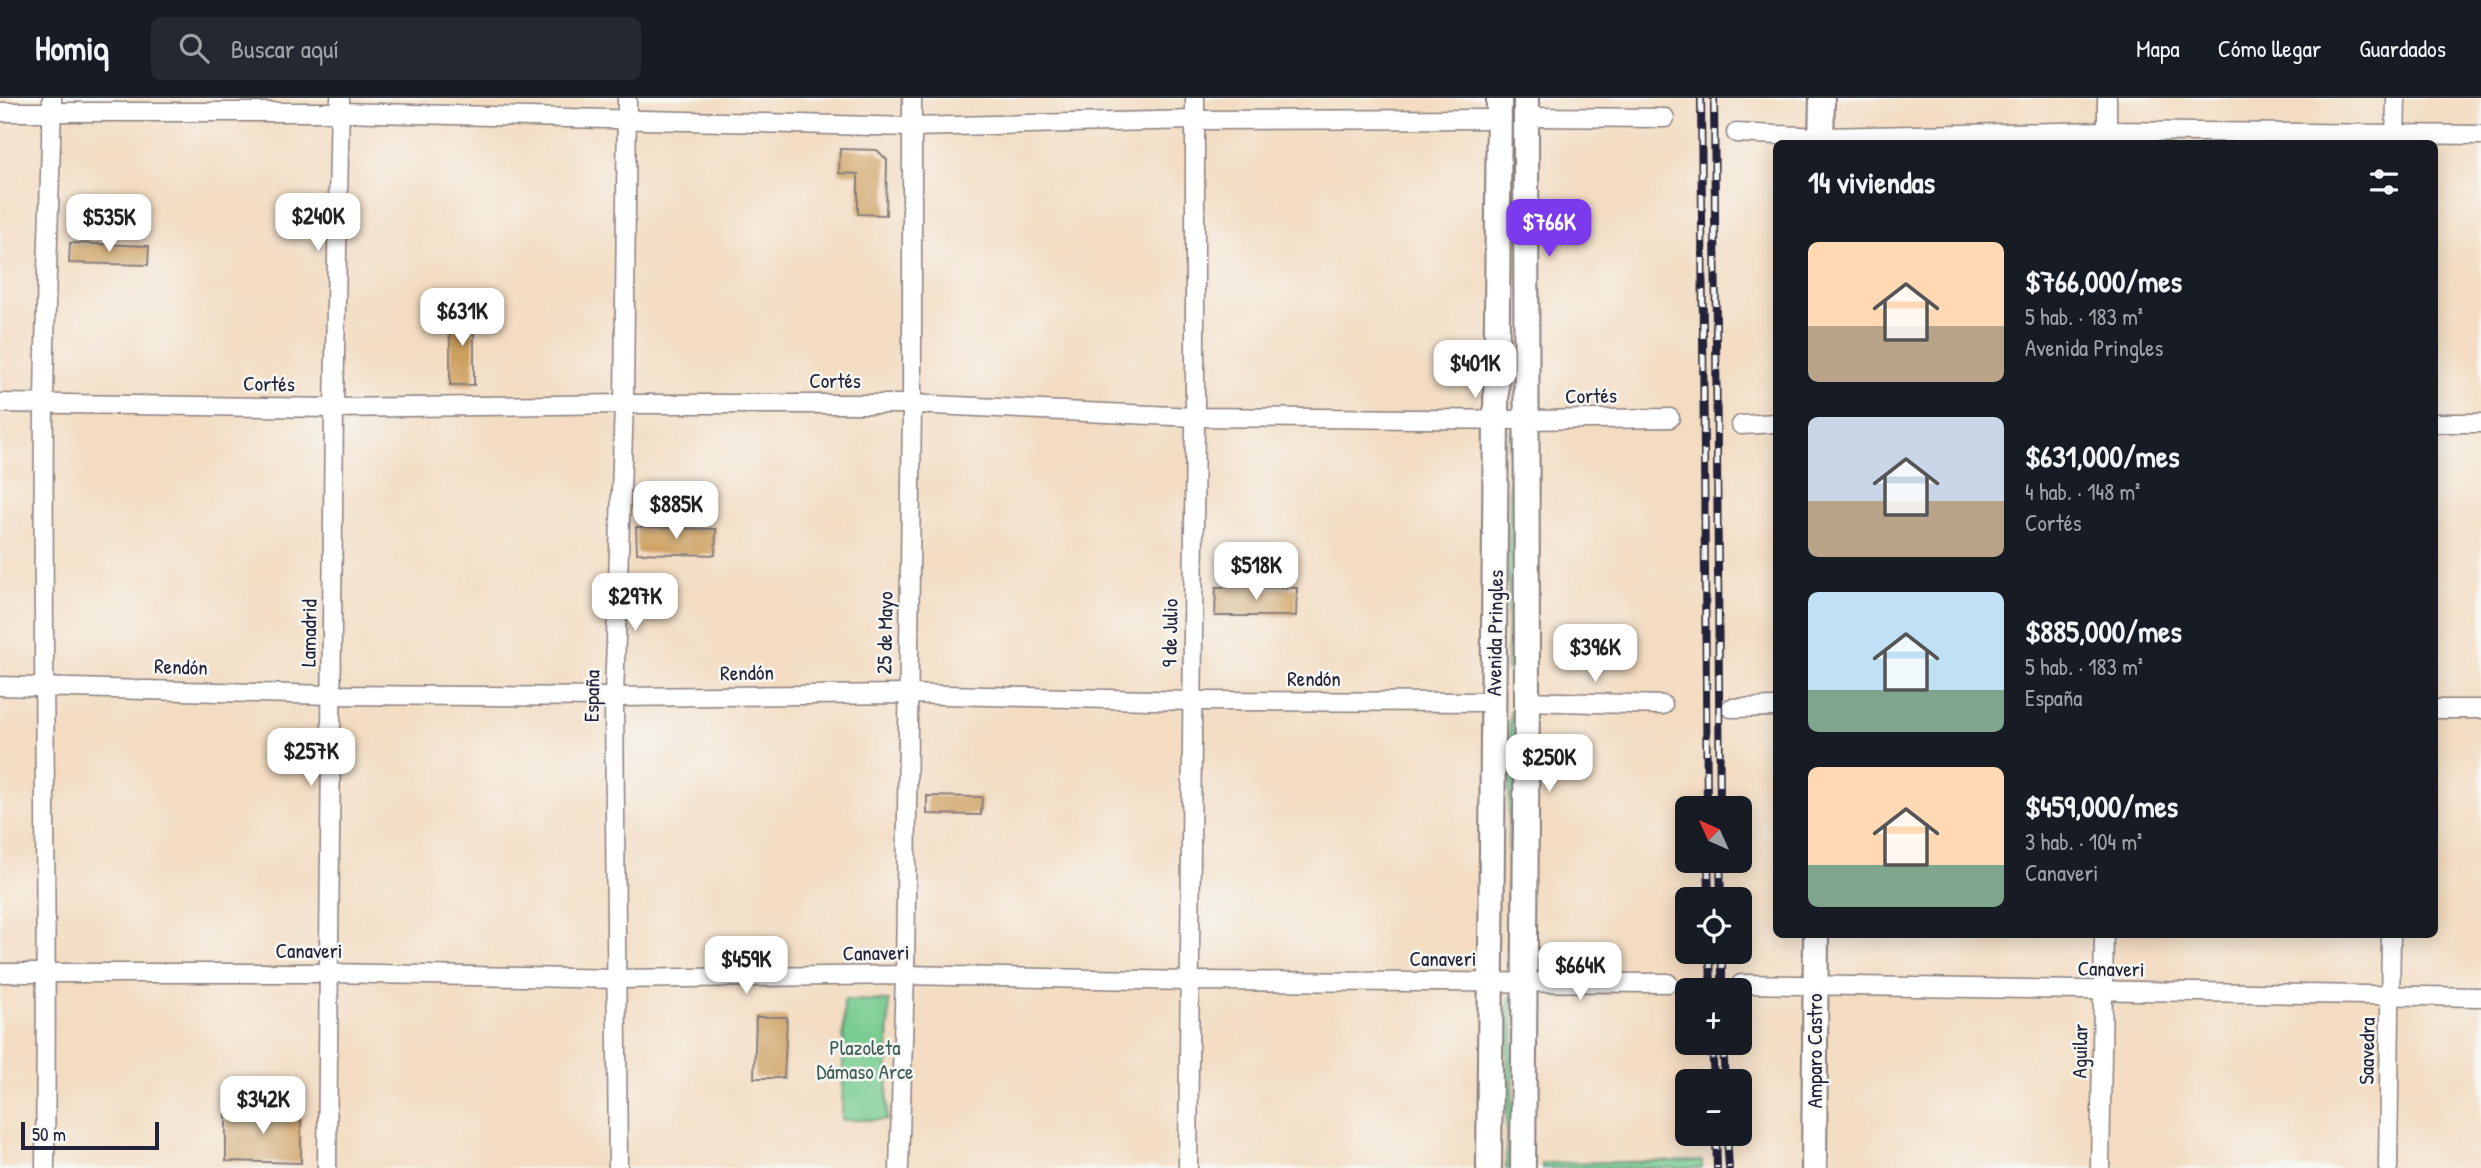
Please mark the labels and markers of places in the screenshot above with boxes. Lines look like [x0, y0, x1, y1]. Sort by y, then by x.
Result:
pin: $535K [60, 194, 158, 254]
pin: $240K [269, 194, 367, 253]
pin: $766K [1500, 200, 1598, 259]
pin: $631K [413, 288, 511, 348]
pin: $401K [1426, 341, 1524, 400]
pin: $885K [627, 482, 725, 541]
pin: $518K [1207, 542, 1305, 602]
pin: $297K [586, 574, 684, 633]
pin: $396K [1546, 624, 1644, 684]
pin: $257K [262, 728, 360, 788]
pin: $250K [1500, 734, 1598, 794]
pin: $459K [697, 936, 795, 996]
pin: $664K [1531, 942, 1629, 1002]
pin: $342K [214, 1076, 312, 1136]

